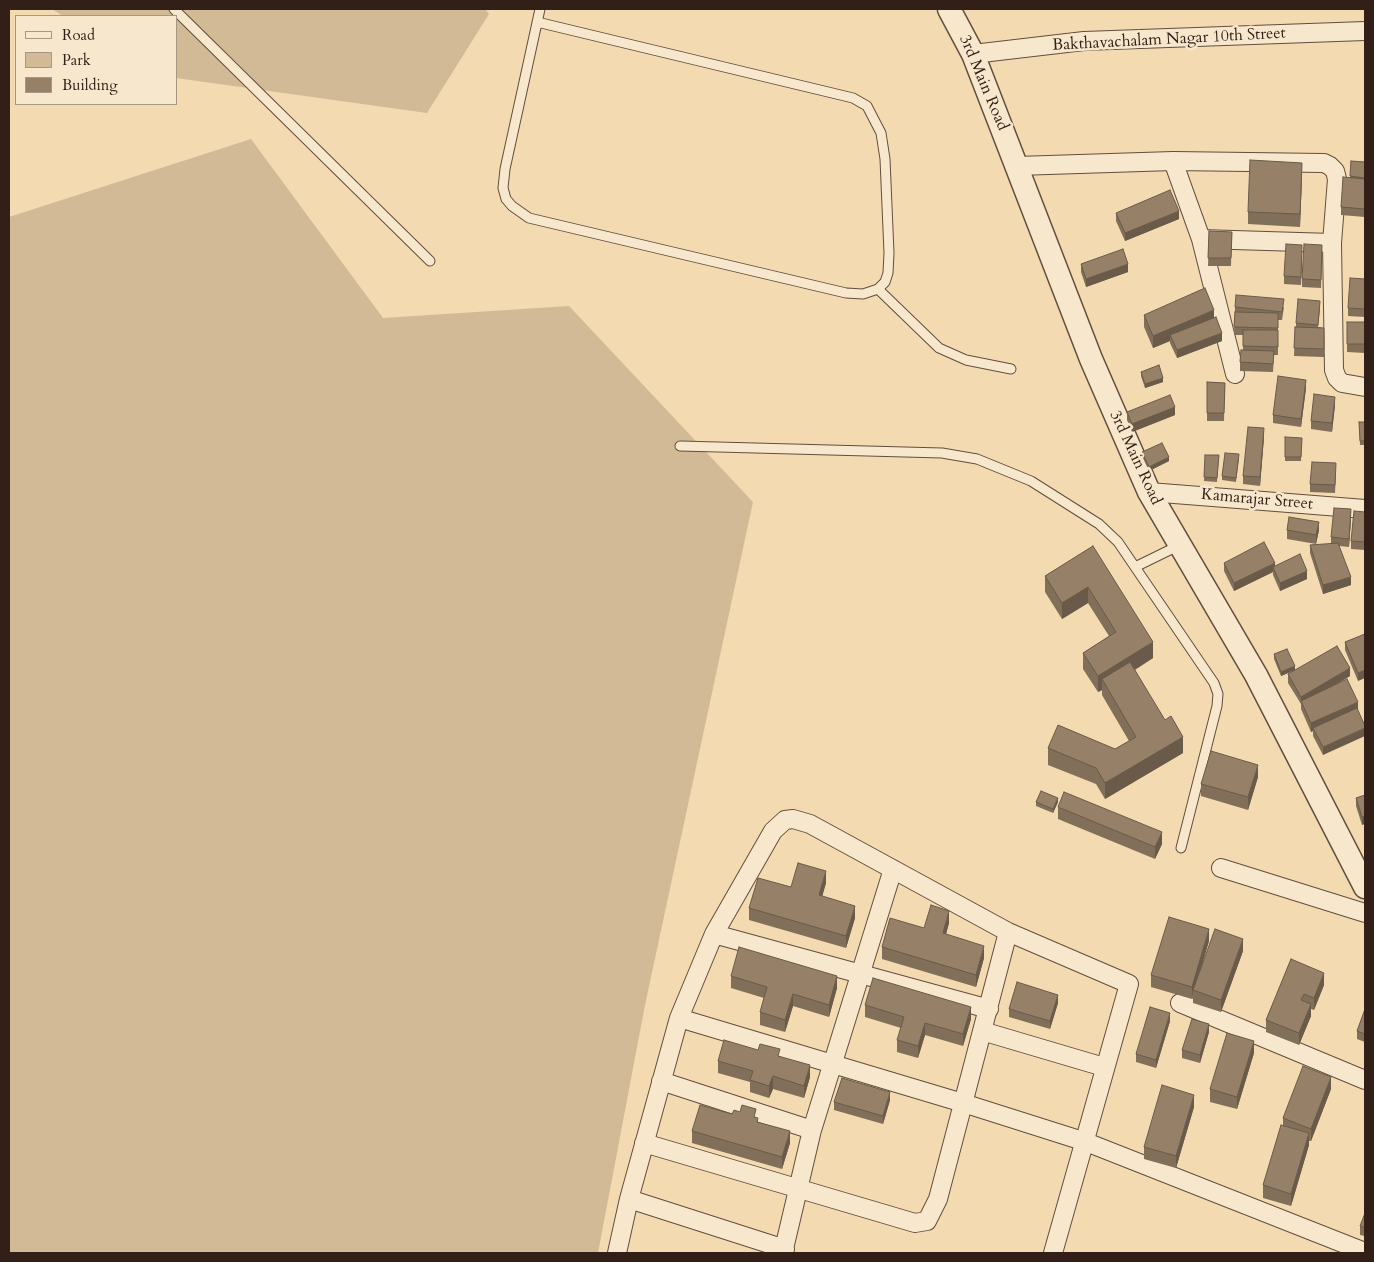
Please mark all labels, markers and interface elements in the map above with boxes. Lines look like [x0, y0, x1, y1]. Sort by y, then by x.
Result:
legend [15, 15, 178, 105]
street label: Bakthavachalam Nagar 10th Street [1052, 24, 1286, 56]
text: Road [62, 25, 95, 45]
street label: 3rd Main Road [954, 32, 1012, 134]
text: Park [62, 50, 91, 70]
text: Building [62, 75, 118, 95]
street label: 3rd Main Road [1105, 408, 1165, 508]
street label: Kamarajar Street [1200, 486, 1314, 514]

